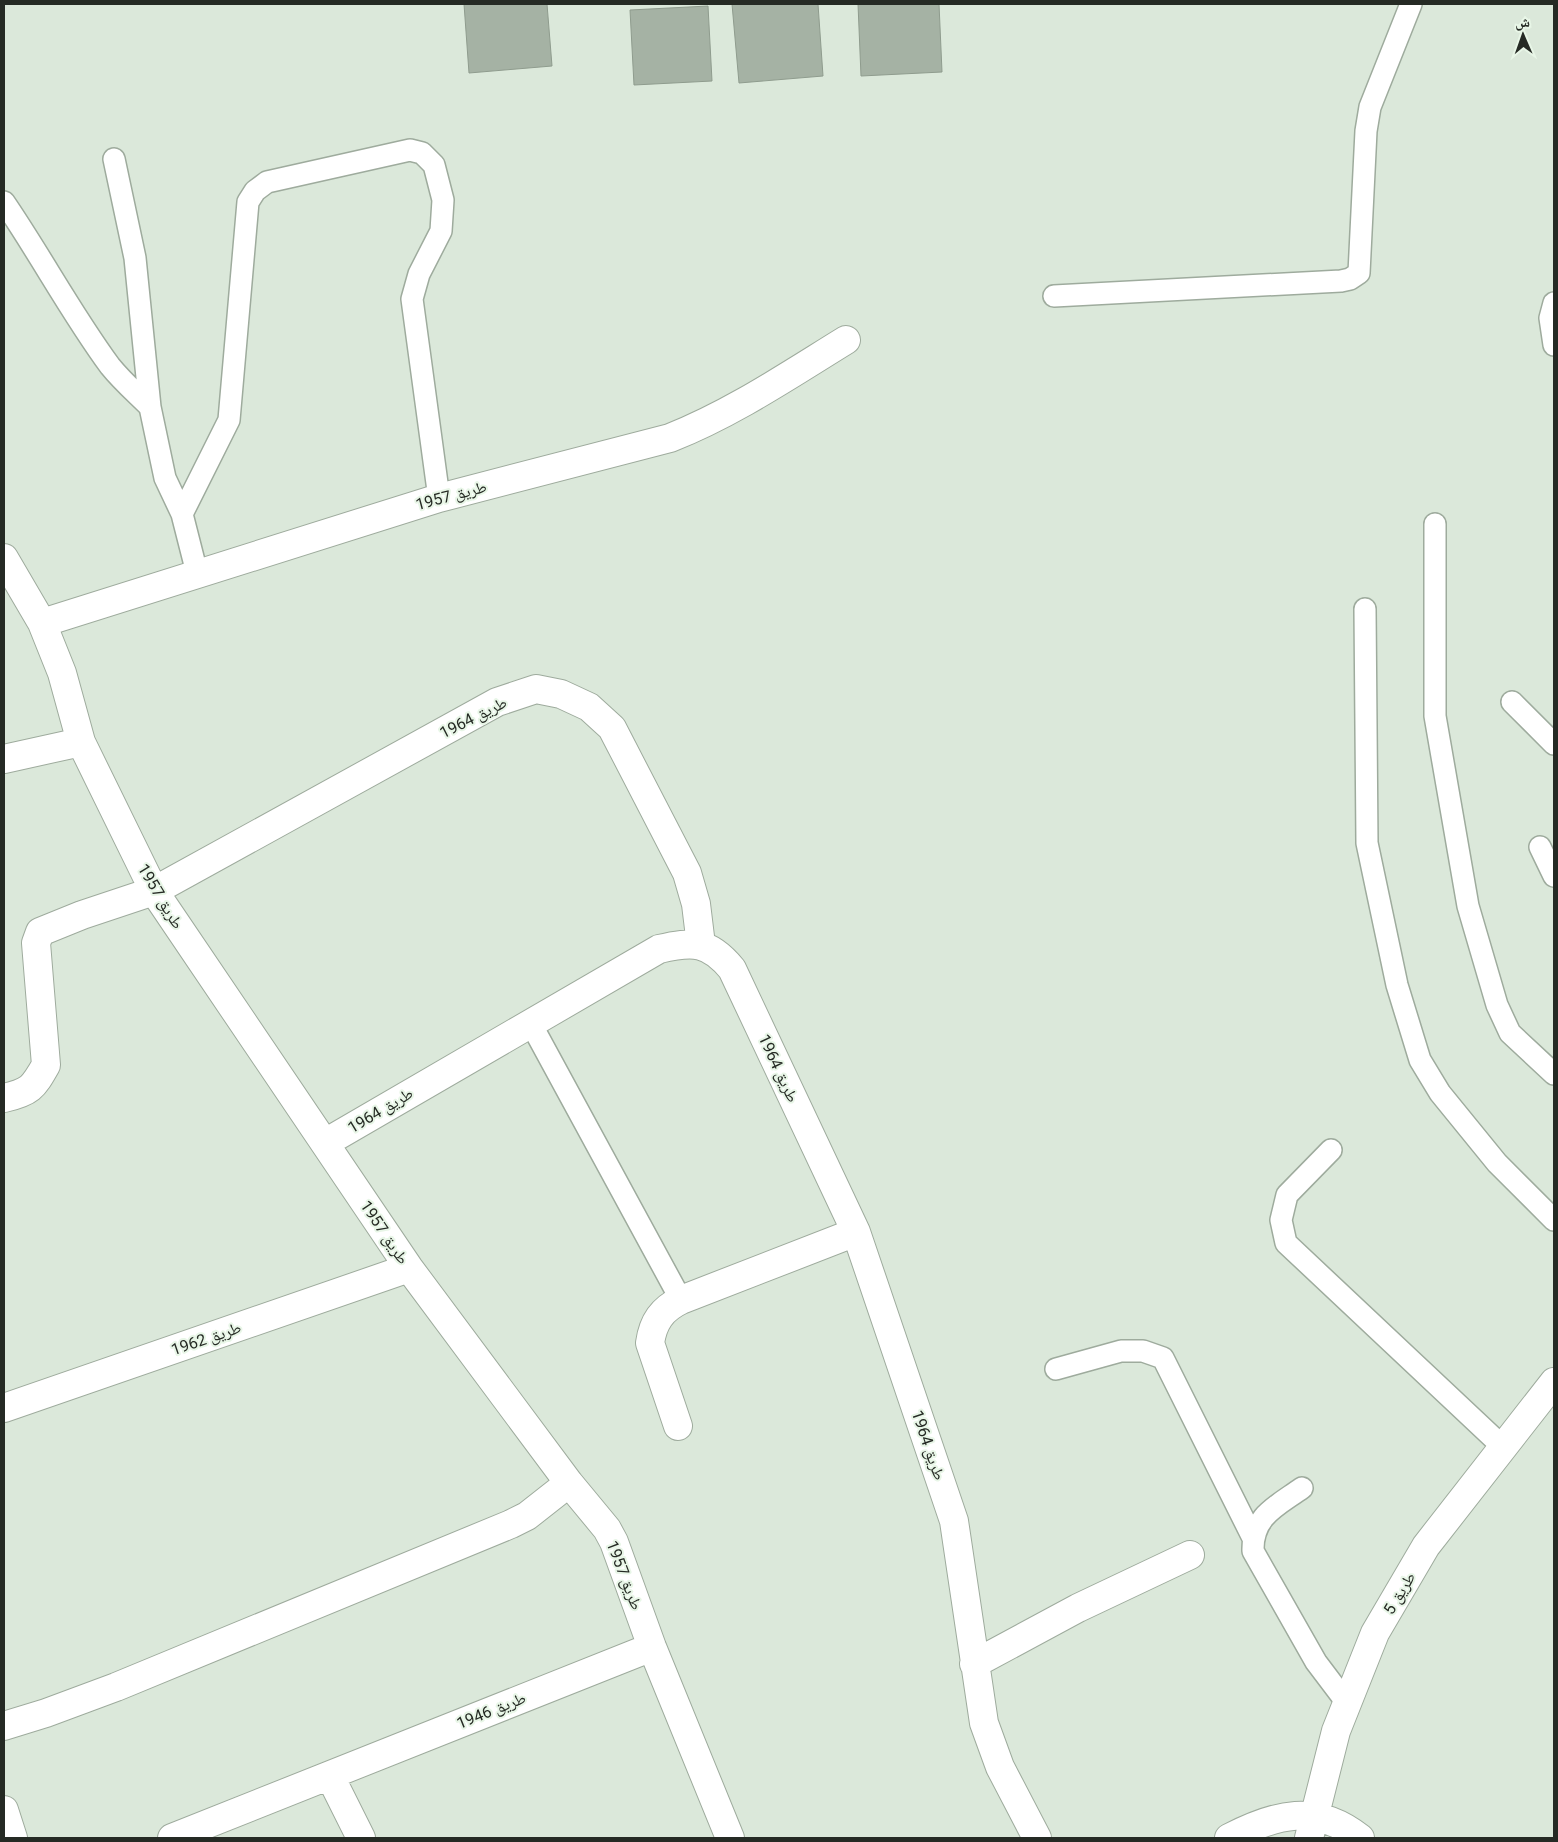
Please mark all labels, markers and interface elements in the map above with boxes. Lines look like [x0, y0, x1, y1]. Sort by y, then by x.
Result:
north arrow [1498, 10, 1548, 60]
text: ش [1515, 14, 1530, 31]
street label: طريق 1957 [414, 477, 489, 515]
street label: طريق 1964 [437, 692, 510, 743]
street label: طريق 1957 [133, 860, 187, 933]
street label: طريق 1964 [754, 1031, 803, 1106]
street label: طريق 1964 [344, 1084, 417, 1138]
street label: طريق 1957 [356, 1197, 413, 1268]
street label: طريق 1962 [169, 1318, 244, 1360]
street label: طريق 1964 [907, 1408, 949, 1483]
street label: طريق 1957 [602, 1538, 646, 1613]
street label: طريق 5 [1379, 1569, 1420, 1618]
street label: طريق 1946 [454, 1688, 529, 1734]

